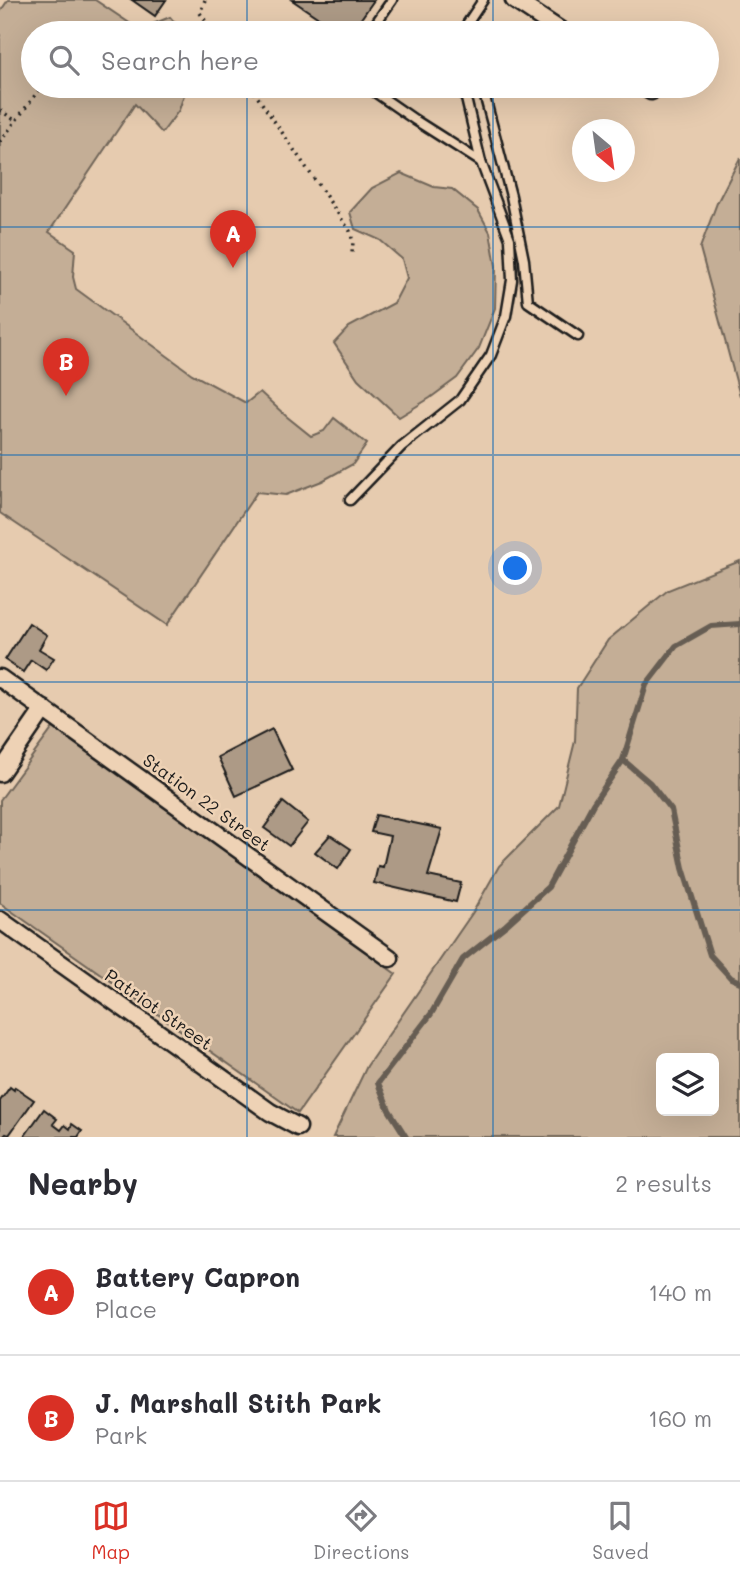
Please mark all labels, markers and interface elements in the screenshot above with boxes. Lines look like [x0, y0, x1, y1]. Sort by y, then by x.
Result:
search box [21, 21, 719, 98]
icon: search [45, 41, 83, 79]
text: Search here [101, 43, 259, 77]
north arrow [572, 119, 635, 182]
pin: A [210, 210, 256, 268]
pin: B [43, 338, 89, 396]
your location [498, 551, 532, 585]
street label: Station 22 Street [138, 748, 276, 856]
street label: Patriot Street [100, 963, 218, 1055]
map controls [656, 1053, 719, 1116]
button: layers [656, 1053, 719, 1116]
text: Nearby [28, 1163, 138, 1203]
text: 2 results [615, 1168, 712, 1198]
text: Battery Capron [95, 1260, 300, 1294]
text: A [43, 1277, 59, 1307]
text: 140 m [648, 1277, 712, 1307]
text: Place [95, 1294, 157, 1324]
text: J. Marshall Stith Park [95, 1386, 382, 1420]
text: B [43, 1403, 59, 1433]
text: 160 m [648, 1403, 712, 1433]
text: Park [95, 1420, 147, 1450]
tab: Map [91, 1497, 130, 1564]
tab: Directions [313, 1497, 409, 1564]
tab: Saved [592, 1497, 649, 1564]

